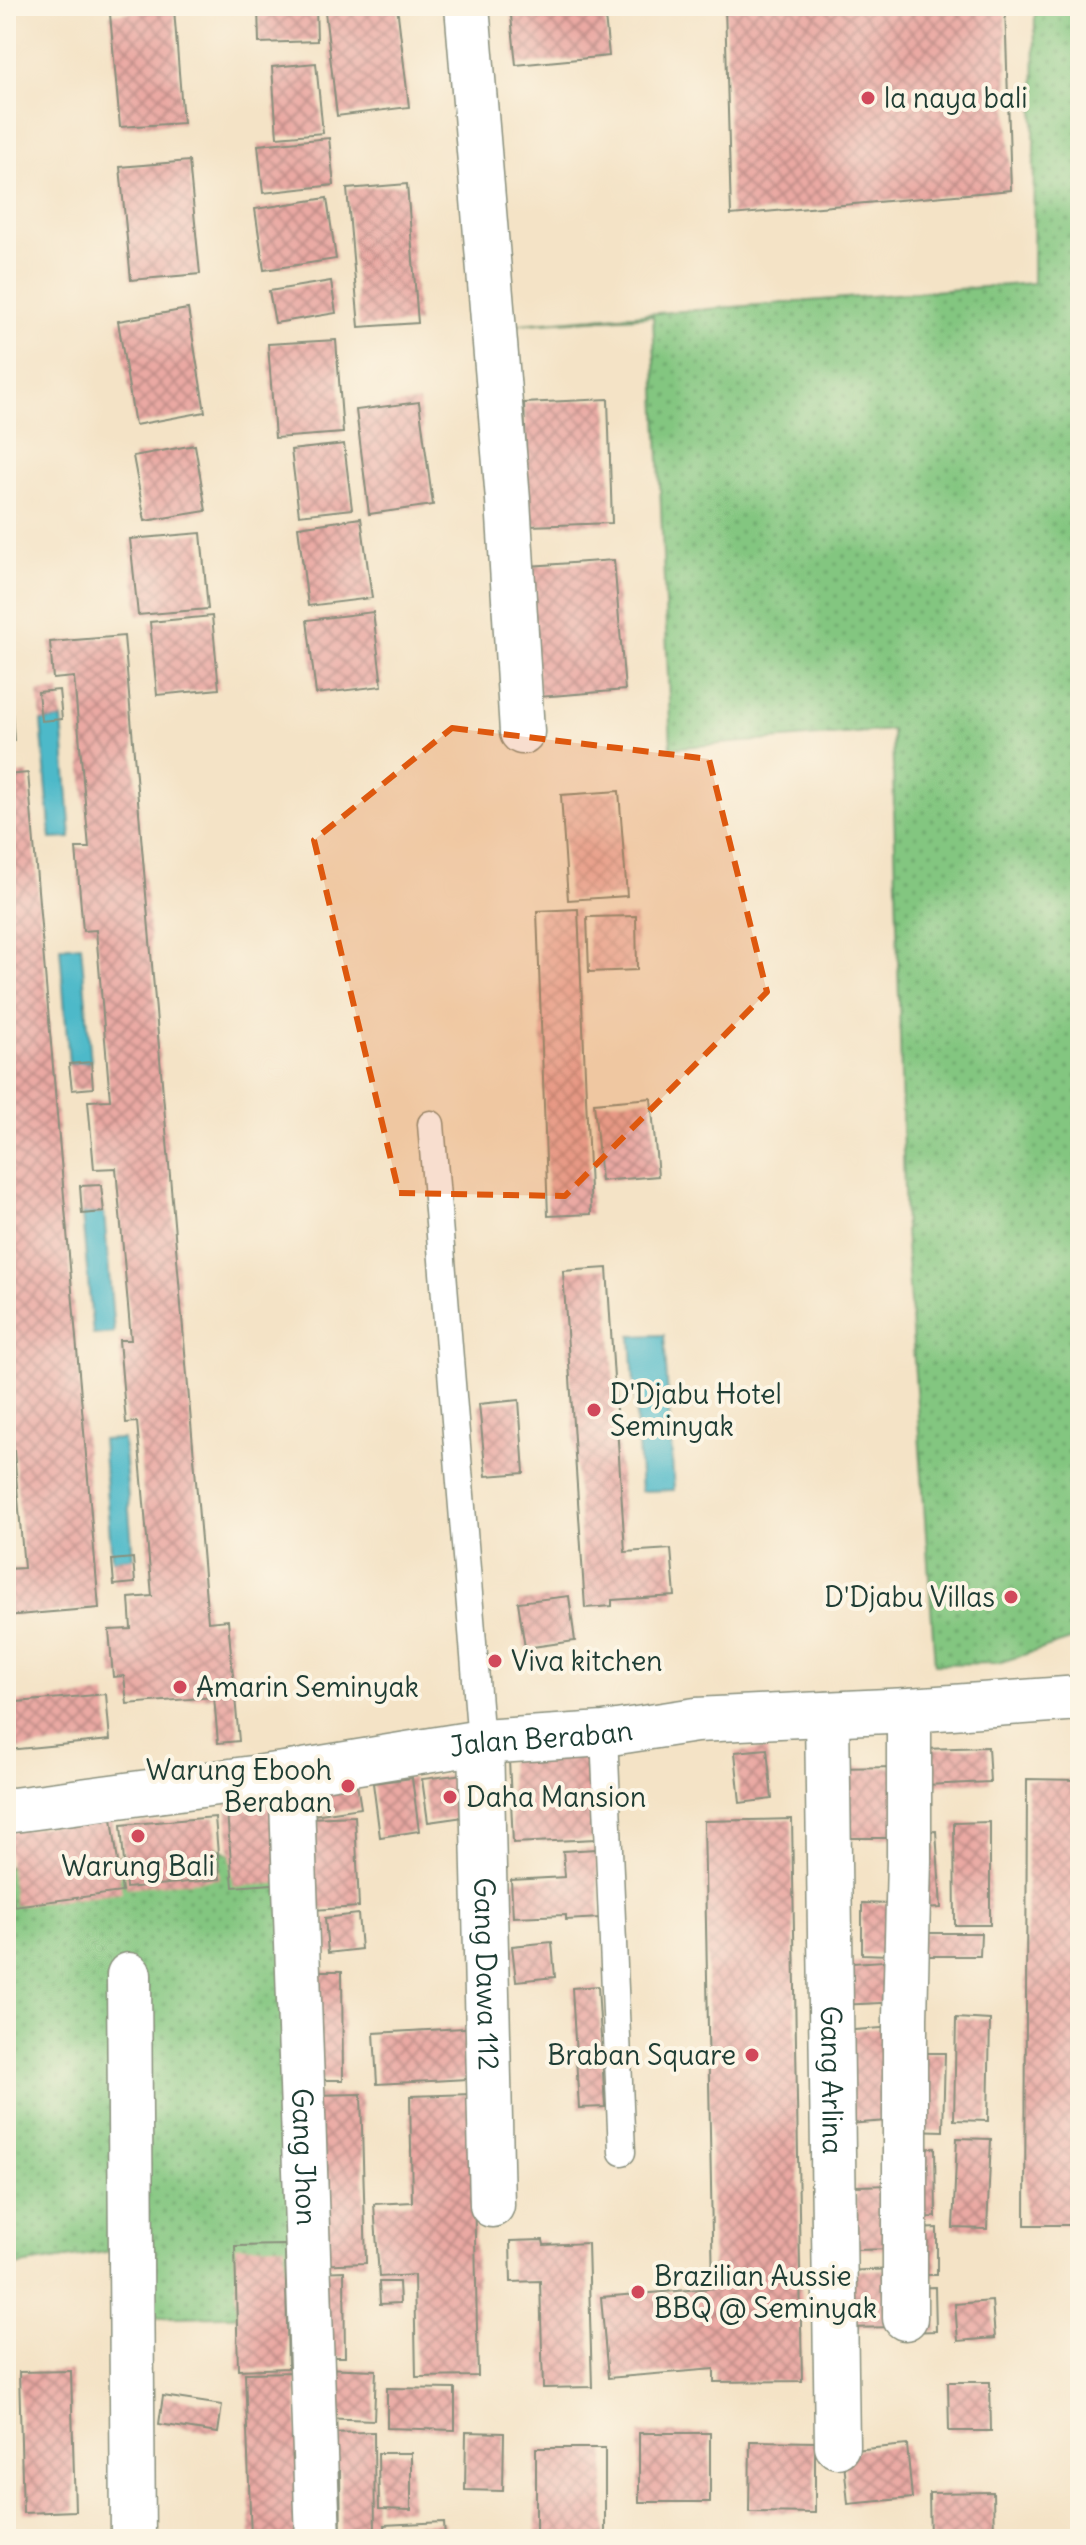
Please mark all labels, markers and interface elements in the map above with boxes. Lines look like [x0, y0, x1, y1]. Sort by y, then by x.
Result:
place label: la naya bali [884, 80, 1028, 116]
marker: la naya bali [859, 89, 877, 107]
place label: D'Djabu Hotel Seminyak [610, 1376, 782, 1444]
marker: D'Djabu Hotel Seminyak [585, 1401, 603, 1419]
place label: D'Djabu Villas [824, 1579, 995, 1615]
marker: D'Djabu Villas [1002, 1588, 1020, 1606]
place label: Viva kitchen [511, 1643, 663, 1679]
marker: Viva kitchen [486, 1652, 504, 1670]
place label: Amarin Seminyak [196, 1669, 419, 1705]
marker: Amarin Seminyak [171, 1678, 189, 1696]
street label: Jalan Beraban [447, 1712, 635, 1765]
place label: Warung Ebooh Beraban [146, 1752, 332, 1820]
marker: Warung Ebooh Beraban [339, 1777, 357, 1795]
place label: Daha Mansion [466, 1779, 646, 1815]
marker: Daha Mansion [441, 1788, 459, 1806]
marker: Warung Bali [129, 1827, 147, 1845]
place label: Warung Bali [61, 1848, 215, 1884]
street label: Gang Dawa 112 [466, 1877, 507, 2071]
street label: Gang Arlina [813, 2005, 851, 2155]
place label: Braban Square [547, 2037, 736, 2073]
marker: Braban Square [743, 2046, 761, 2064]
street label: Gang Jhon [284, 2087, 325, 2226]
place label: Brazilian Aussie BBQ @ Seminyak [654, 2258, 877, 2326]
marker: Brazilian Aussie BBQ @ Seminyak [629, 2283, 647, 2301]

